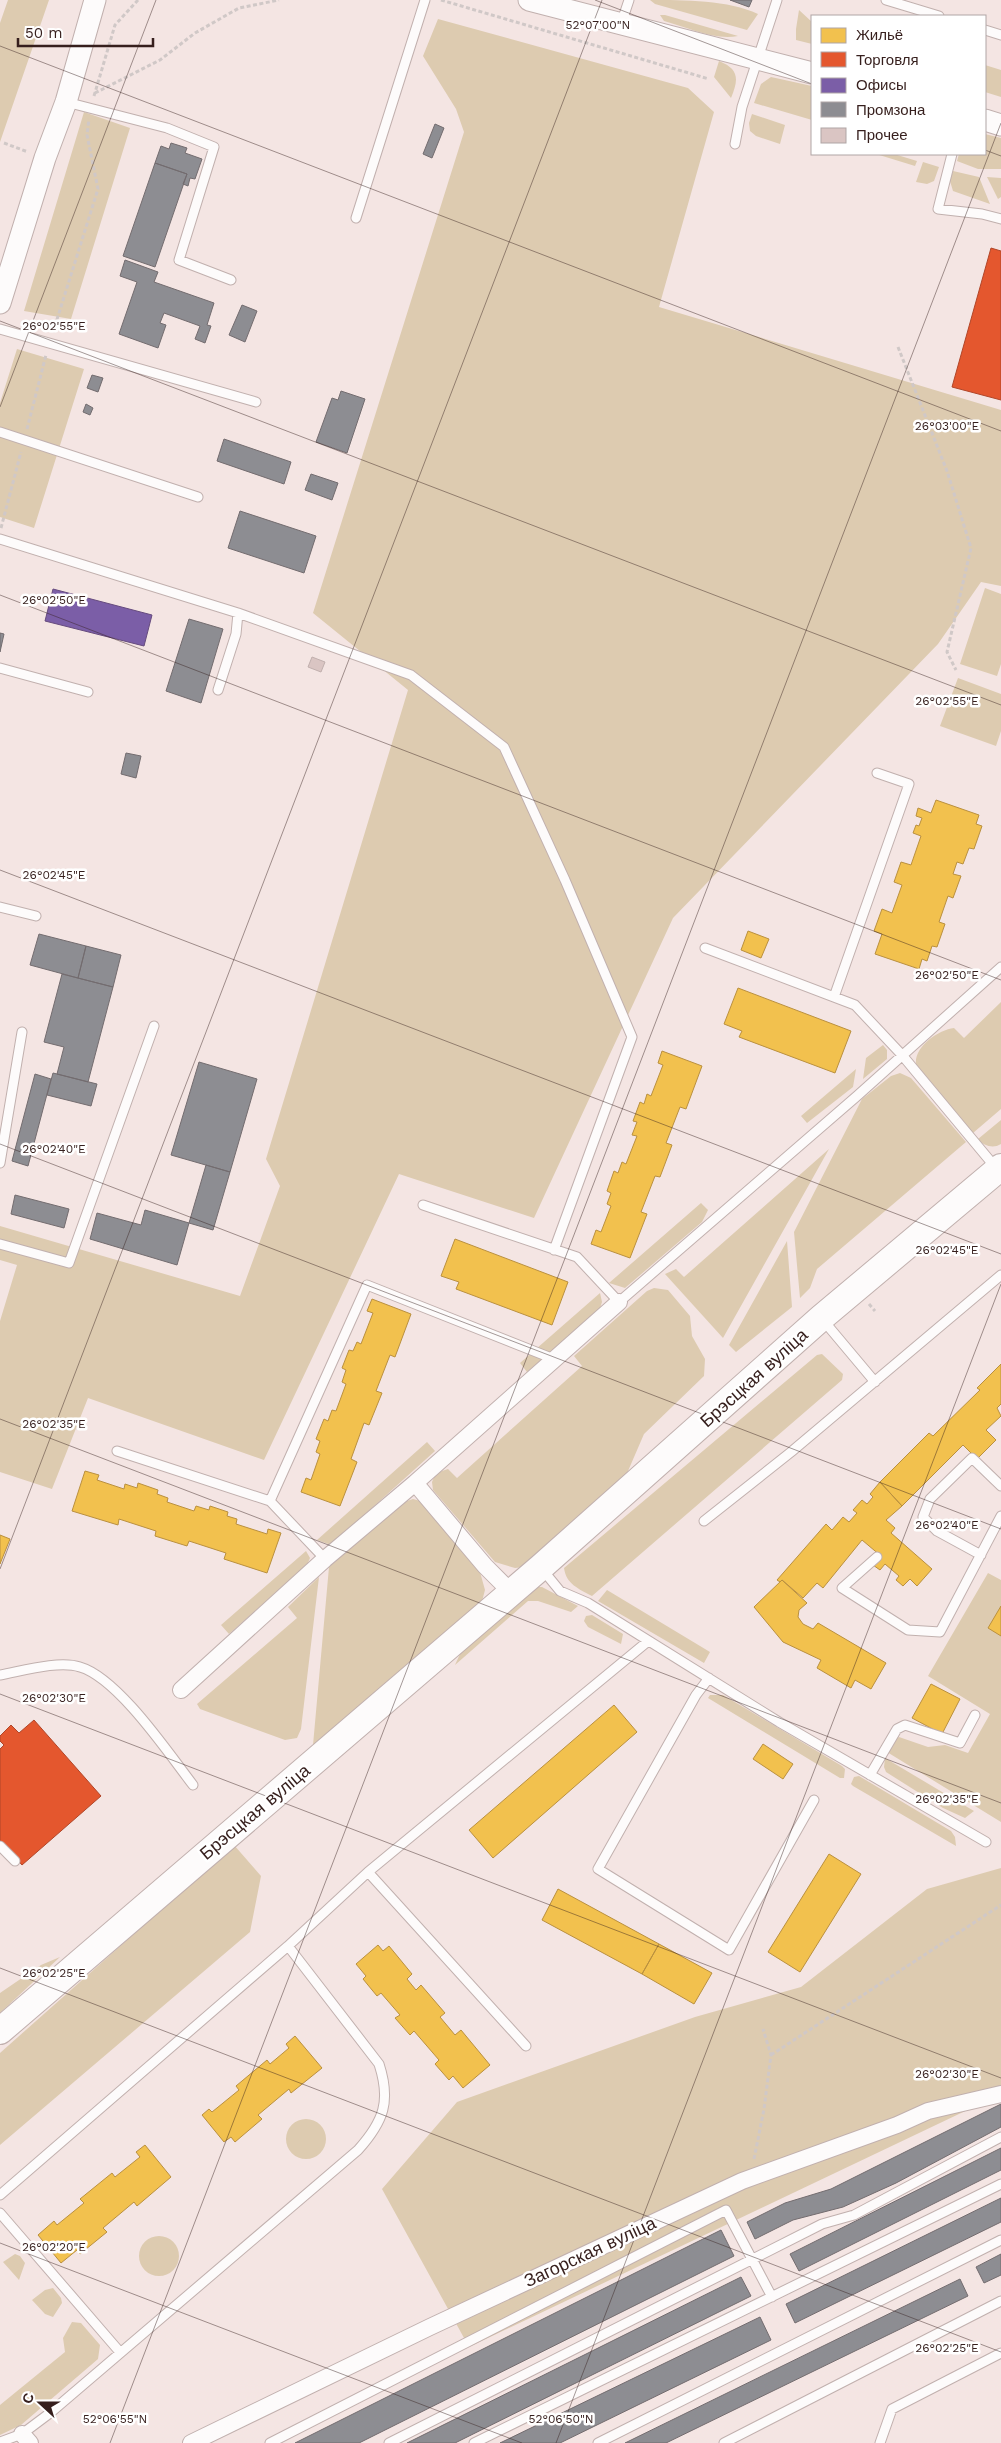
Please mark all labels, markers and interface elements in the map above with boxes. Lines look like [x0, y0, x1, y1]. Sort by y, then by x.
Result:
scale bar [18, 15, 152, 47]
legend [811, 15, 986, 155]
text: 52°07'00"N [566, 18, 630, 32]
text: 50 m [25, 24, 62, 42]
text: Жильё [856, 26, 903, 44]
text: Торговля [856, 51, 919, 69]
text: Офисы [856, 76, 907, 94]
text: Промзона [856, 101, 926, 119]
text: Прочее [856, 126, 908, 144]
text: 26°02'55"E [22, 319, 86, 333]
text: 26°03'00"E [915, 419, 979, 433]
text: 26°02'50"E [22, 593, 86, 607]
text: 26°02'55"E [915, 694, 979, 708]
text: 26°02'45"E [23, 868, 86, 882]
text: 26°02'50"E [915, 968, 979, 982]
text: 26°02'40"E [22, 1142, 86, 1156]
text: 26°02'45"E [916, 1243, 979, 1257]
street label: Брэсцкая вуліца [696, 1323, 812, 1431]
text: 26°02'35"E [22, 1417, 86, 1431]
text: 26°02'40"E [915, 1518, 979, 1532]
text: 26°02'30"E [22, 1691, 86, 1705]
street label: Брэсцкая вуліца [195, 1759, 315, 1864]
text: 26°02'35"E [915, 1792, 979, 1806]
text: 26°02'25"E [22, 1966, 86, 1980]
text: 26°02'30"E [915, 2067, 979, 2081]
street label: Загорская вуліца [521, 2211, 660, 2291]
text: 26°02'20"E [22, 2240, 86, 2254]
text: 26°02'25"E [915, 2341, 979, 2355]
north arrow [15, 2378, 65, 2428]
text: С [19, 2391, 37, 2406]
text: 52°06'55"N [83, 2412, 147, 2426]
text: 52°06'50"N [528, 2412, 594, 2426]

